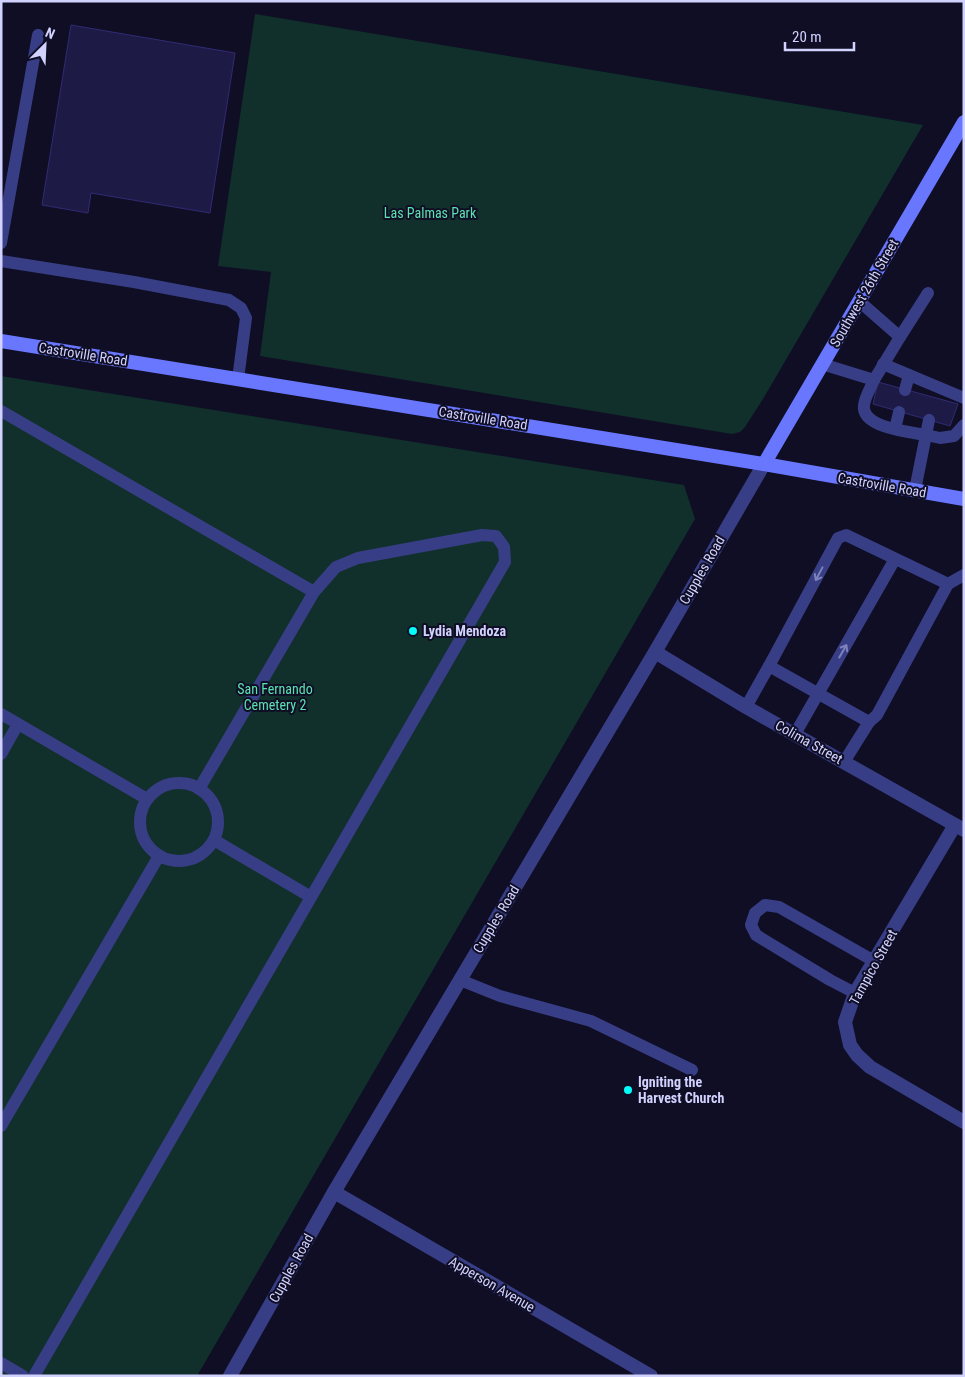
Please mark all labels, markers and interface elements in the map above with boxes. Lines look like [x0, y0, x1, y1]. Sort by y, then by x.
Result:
north arrow [20, 20, 70, 70]
scale bar [785, 20, 854, 52]
text: N [43, 24, 57, 42]
text: 20 m [792, 28, 822, 46]
park label: Las Palmas Park [384, 205, 477, 221]
street label: Southwest 26th Street [827, 236, 901, 350]
street label: Castroville Road [37, 339, 129, 369]
street label: Castroville Road [437, 403, 529, 433]
street label: Castroville Road [836, 469, 928, 501]
street label: Cupples Road [676, 533, 728, 607]
one-way arrow [814, 566, 824, 581]
place label: Lydia Mendoza [423, 623, 507, 639]
marker: Lydia Mendoza [407, 625, 419, 637]
one-way arrow [839, 645, 849, 659]
park label: San Fernando Cemetery 2 [237, 681, 313, 713]
street label: Colima Street [772, 717, 846, 767]
street label: Cupples Road [470, 882, 522, 956]
street label: Tampico Street [846, 927, 900, 1007]
place label: Igniting the Harvest Church [638, 1074, 724, 1106]
marker: Igniting the Harvest Church [622, 1084, 634, 1096]
street label: Cupples Road [266, 1231, 316, 1305]
street label: Apperson Avenue [446, 1253, 538, 1315]

